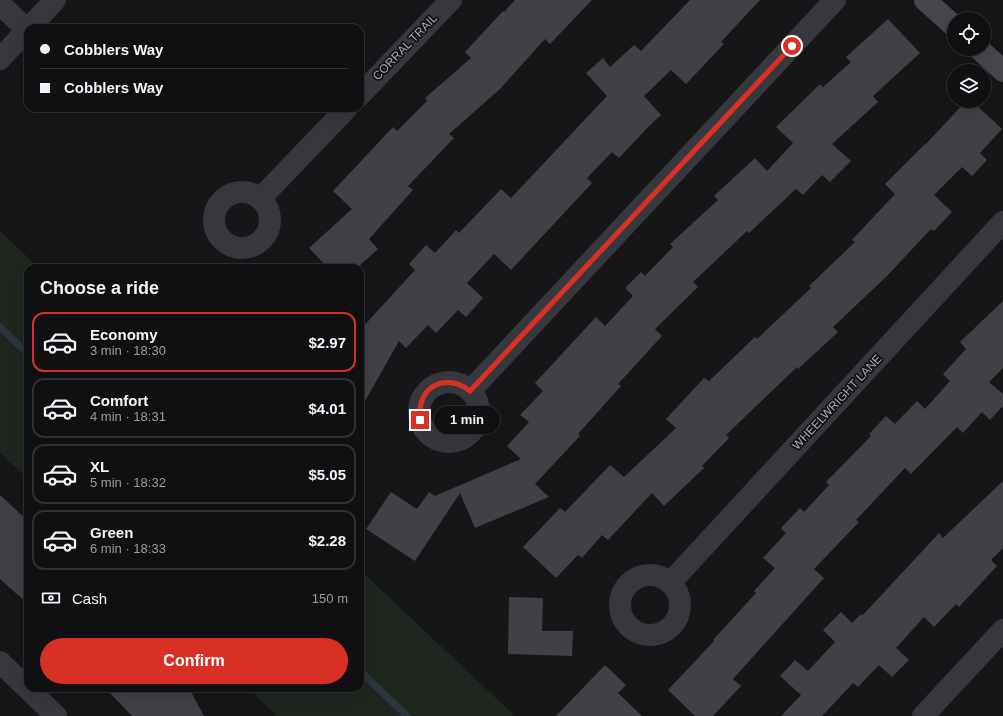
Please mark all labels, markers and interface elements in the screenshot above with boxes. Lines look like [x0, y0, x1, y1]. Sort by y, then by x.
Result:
street label: CORRAL TRAIL [370, 11, 440, 83]
map controls [947, 12, 991, 108]
button: locate [947, 12, 991, 56]
route start [783, 37, 801, 55]
text: Cobblers Way [64, 41, 163, 58]
button: layers [947, 64, 991, 108]
text: Cobblers Way [64, 79, 163, 96]
text: Choose a ride [40, 278, 159, 298]
icon: car [42, 324, 78, 360]
text: Economy [90, 326, 158, 343]
text: $2.97 [308, 334, 346, 351]
text: 3 min · 18:30 [90, 343, 166, 358]
street label: WHEELWRIGHT LANE [789, 352, 885, 452]
icon: car [42, 390, 78, 426]
text: Comfort [90, 392, 148, 409]
text: $4.01 [308, 400, 346, 417]
callout: 1 min [434, 406, 500, 434]
text: 4 min · 18:31 [90, 409, 166, 424]
route end [411, 411, 429, 429]
text: 1 min [450, 412, 484, 427]
icon: car [42, 456, 78, 492]
text: XL [90, 458, 109, 475]
text: $5.05 [308, 466, 346, 483]
text: 5 min · 18:32 [90, 475, 166, 490]
icon: car [42, 522, 78, 558]
text: Green [90, 524, 133, 541]
text: $2.28 [308, 532, 346, 549]
text: 6 min · 18:33 [90, 541, 166, 556]
icon: cash [40, 587, 62, 609]
text: Cash [72, 590, 107, 607]
text: 150 m [312, 591, 348, 606]
button: Confirm [40, 638, 348, 684]

